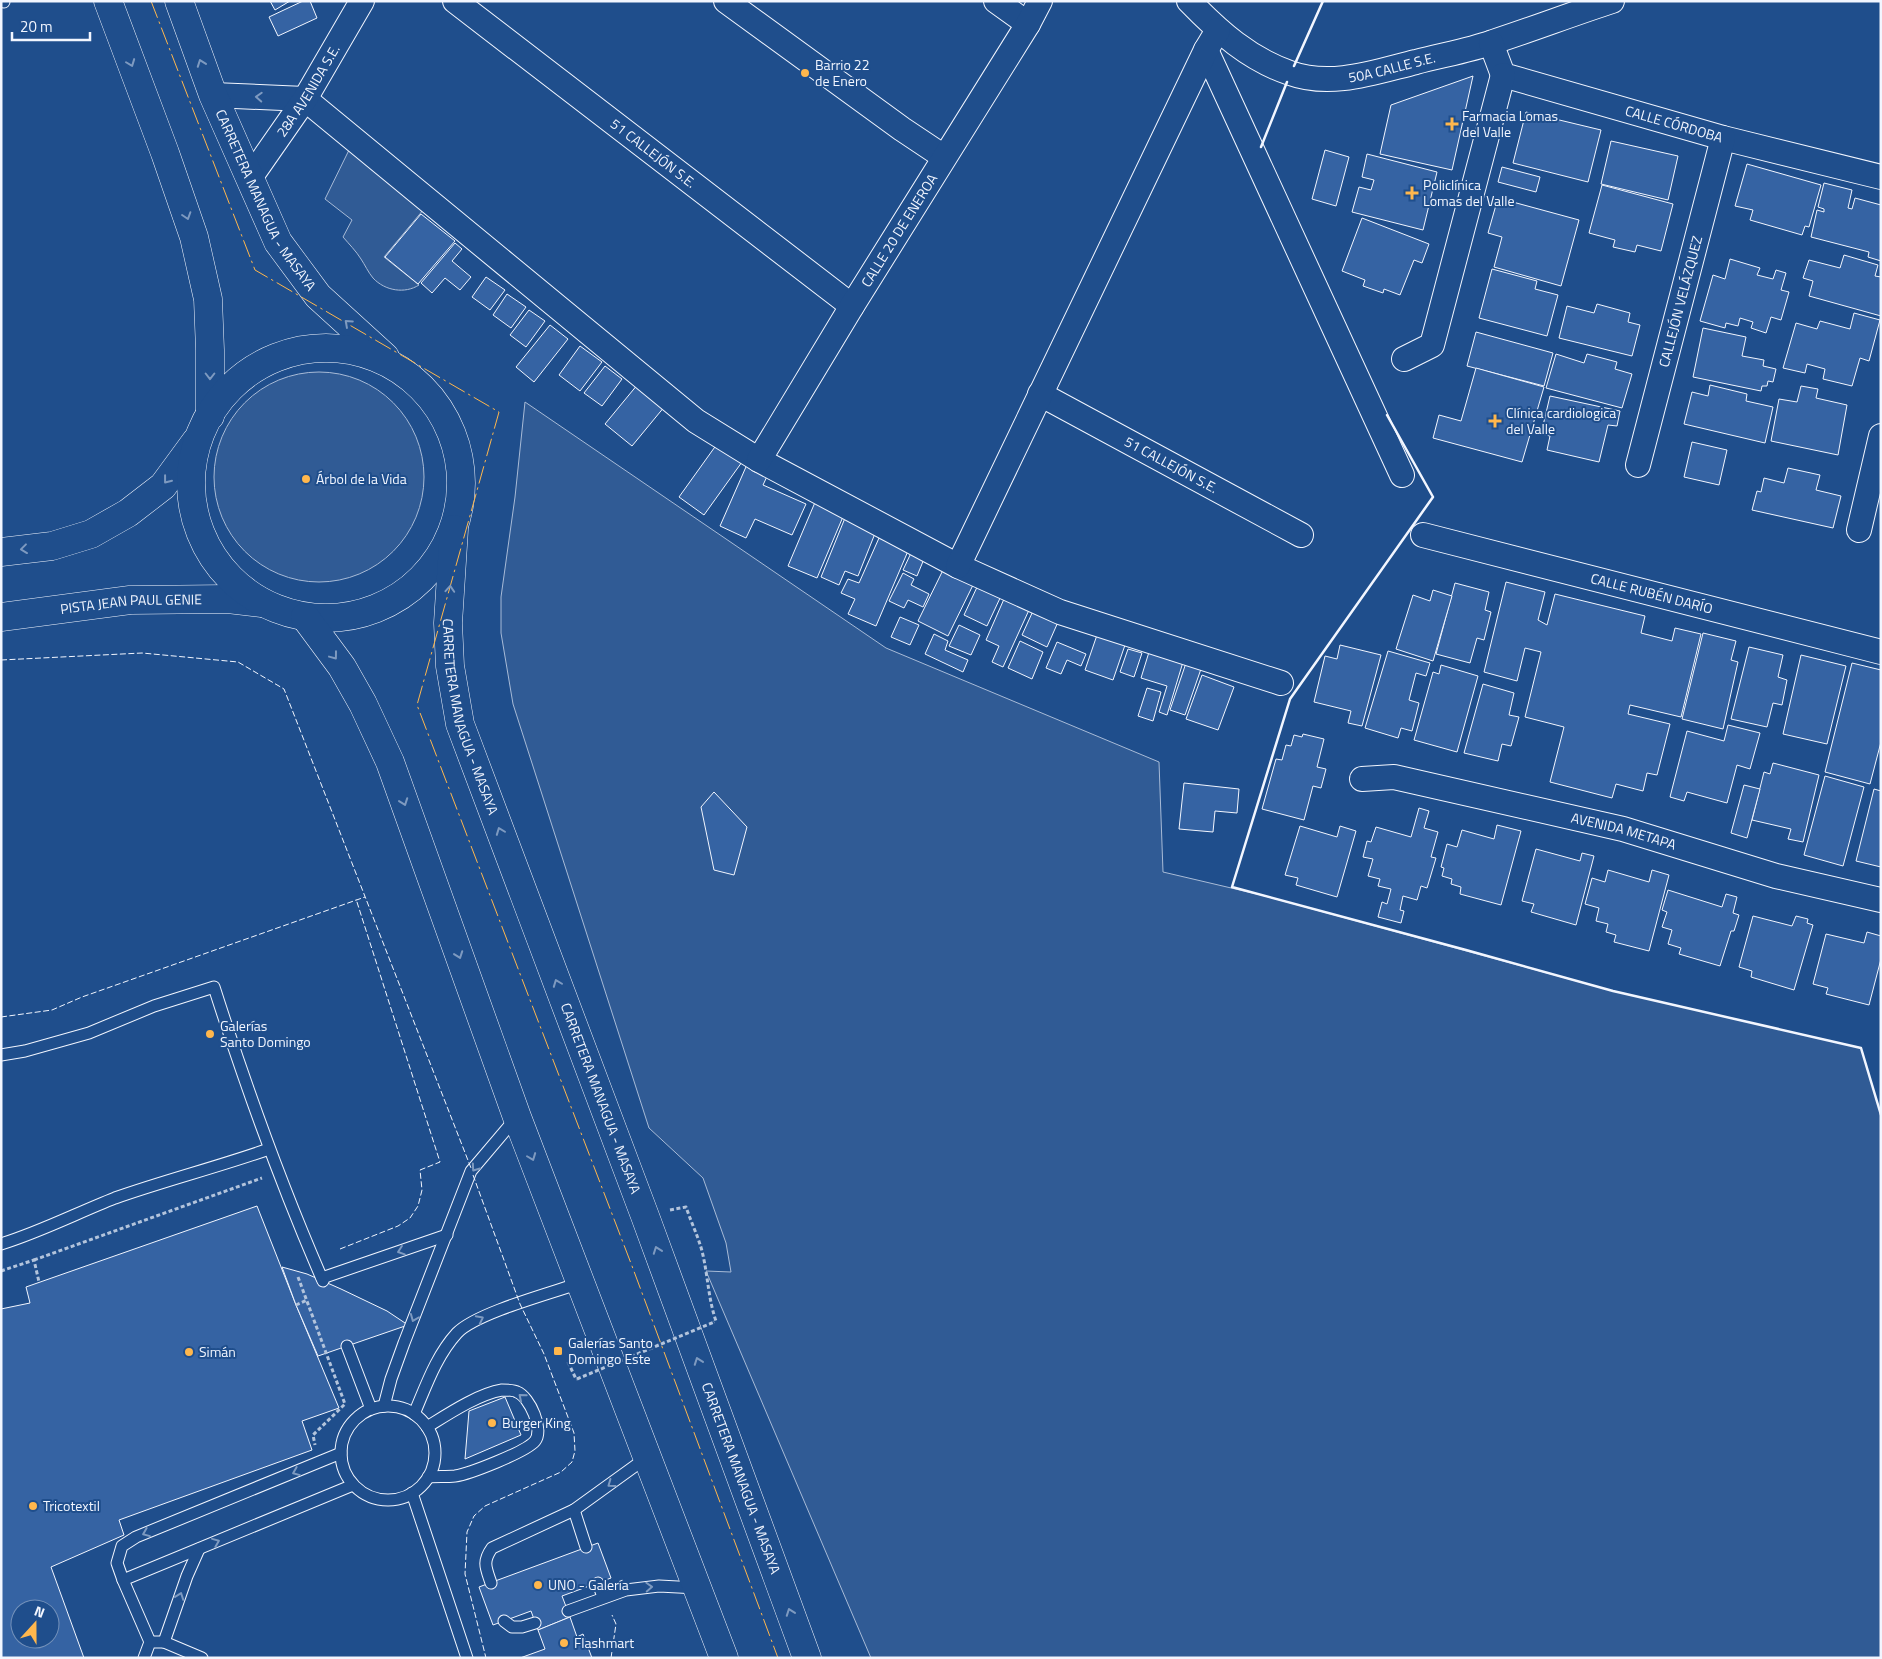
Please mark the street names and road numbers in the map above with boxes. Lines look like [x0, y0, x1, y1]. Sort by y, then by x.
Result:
street label: 28A AVENIDA S.E. [271, 40, 345, 141]
street label: 50A CALLE S.E. [1347, 47, 1437, 87]
street label: CALLE CÓRDOBA [1623, 100, 1726, 148]
street label: CARRETERA MANAGUA - MASAYA [211, 106, 322, 296]
street label: 51 CALLEJÓN S.E. [606, 113, 701, 193]
street label: CALLE 20 DE ENEROA [855, 169, 942, 291]
street label: CALLEJÓN VELÁZQUEZ [1653, 233, 1707, 369]
street label: 51 CALLEJÓN S.E. [1121, 431, 1222, 498]
street label: CALLE RUBÉN DARÍO [1588, 567, 1715, 619]
street label: PISTA JEAN PAUL GENIE [59, 588, 202, 619]
street label: CARRETERA MANAGUA - MASAYA [438, 618, 504, 818]
street label: AVENIDA METAPA [1569, 807, 1679, 855]
street label: CARRETERA MANAGUA - MASAYA [556, 1000, 647, 1197]
street label: CARRETERA MANAGUA - MASAYA [697, 1379, 786, 1577]

